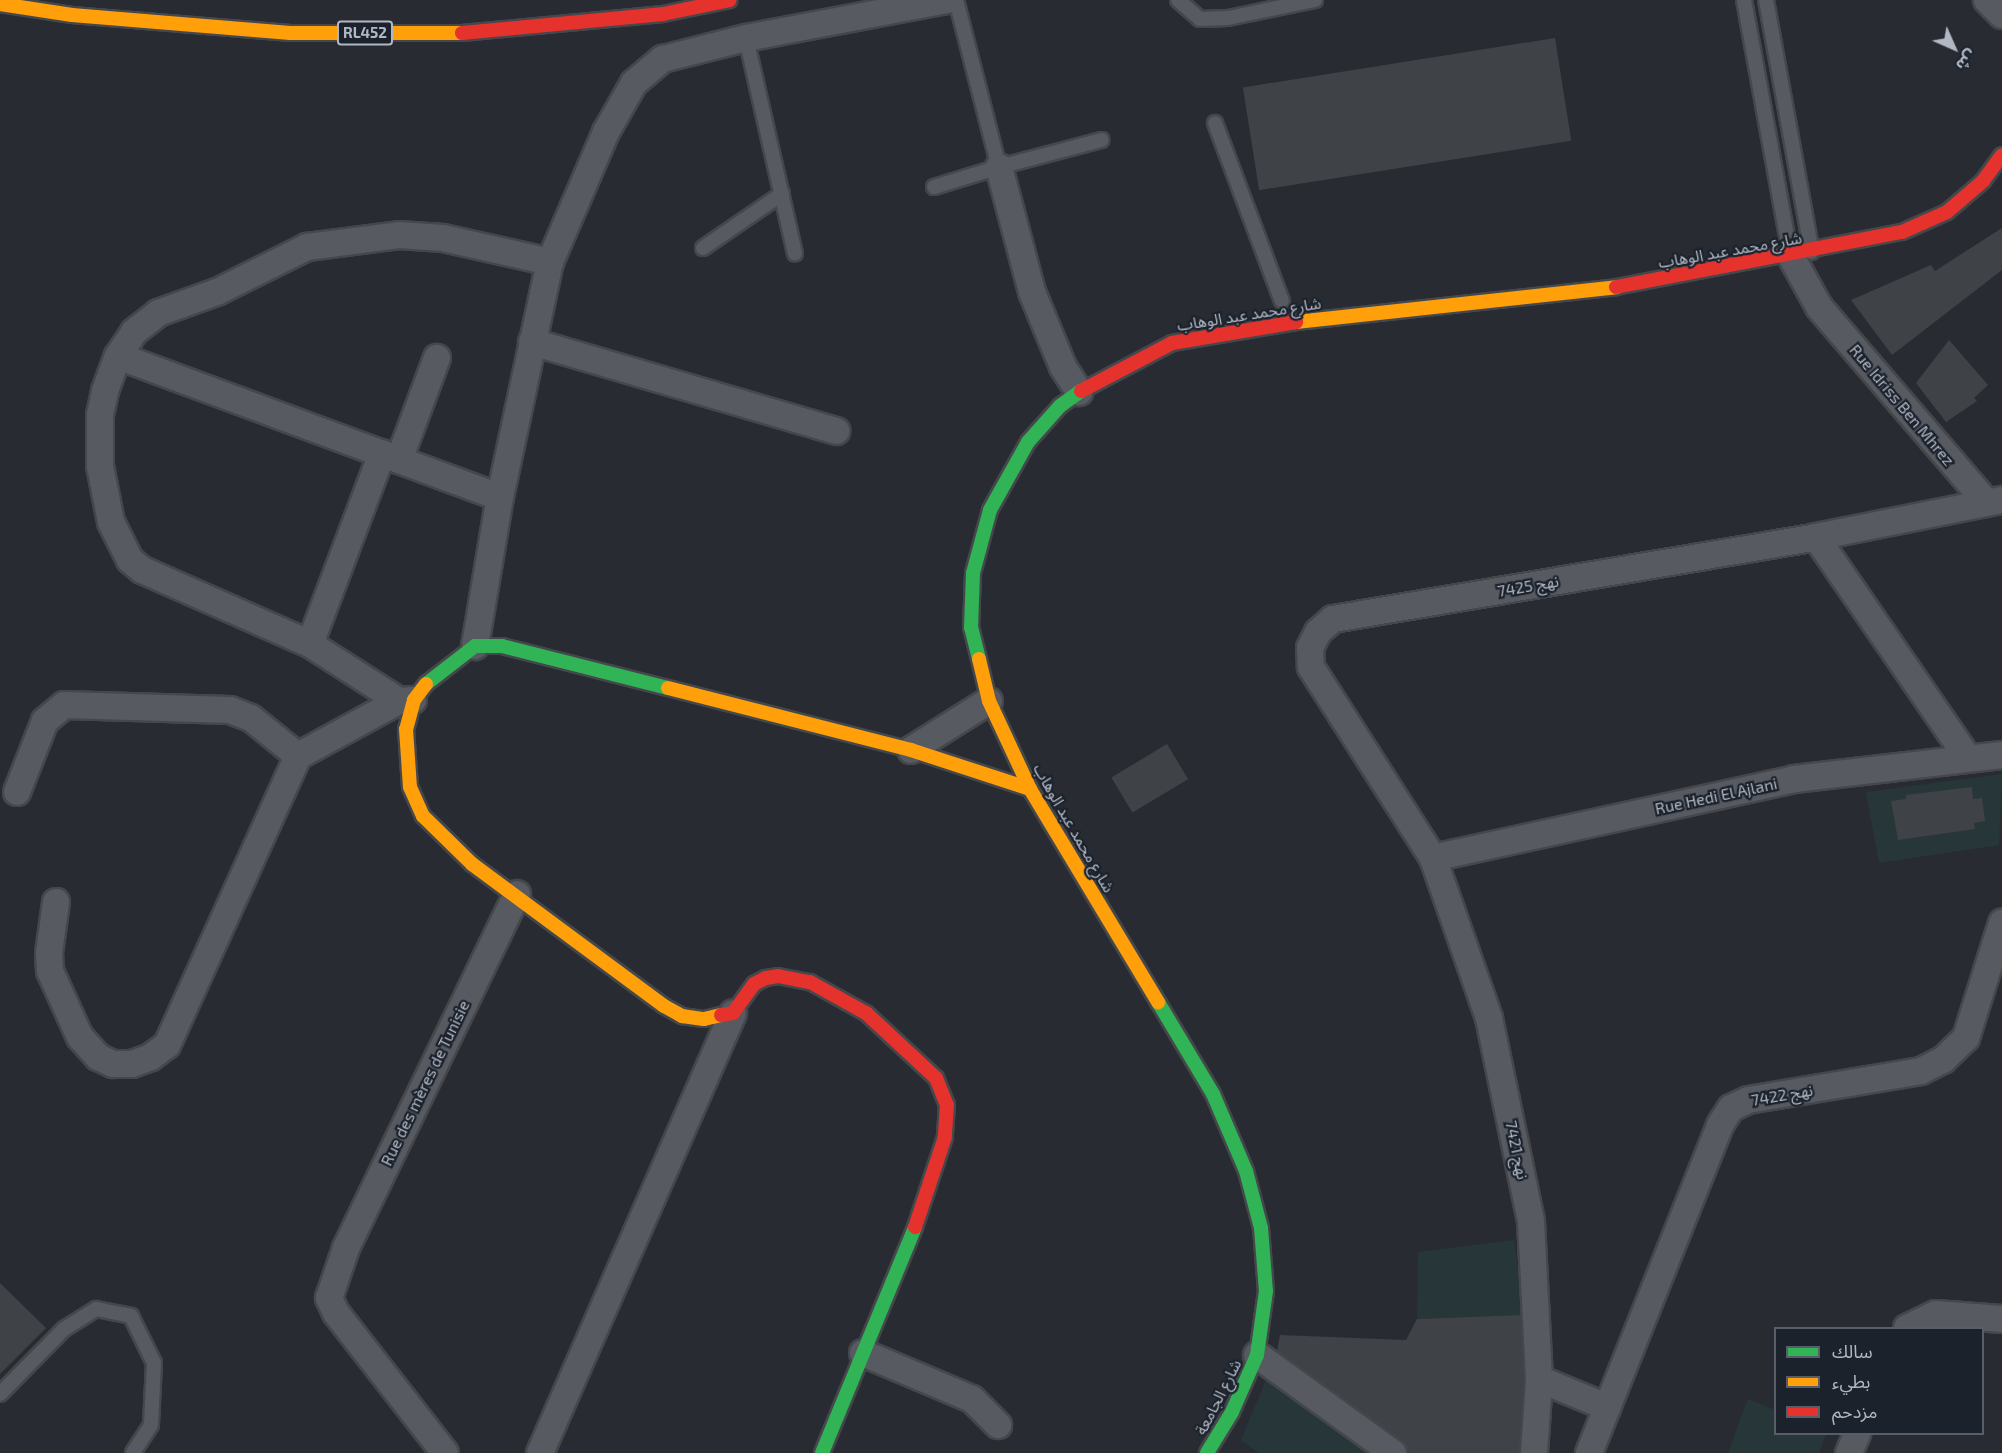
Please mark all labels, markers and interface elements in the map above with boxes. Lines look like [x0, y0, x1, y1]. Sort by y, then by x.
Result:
north arrow [1924, 18, 1984, 78]
road number: RL452 [336, 21, 394, 45]
text: ش [1953, 47, 1982, 76]
street label: شارع محمد عبد الوهاب [1657, 228, 1803, 272]
street label: شارع محمد عبد الوهاب [1176, 293, 1322, 335]
street label: Rue Idriss Ben Mhrez [1846, 340, 1958, 470]
street label: نهج 7425 [1496, 571, 1560, 601]
street label: شارع محمد عبد الوهاب [1029, 760, 1119, 896]
street label: Rue Hedi El Ajlani [1653, 774, 1779, 818]
street label: Rue des mères de Tunisie [376, 997, 474, 1169]
street label: نهج 7422 [1750, 1080, 1814, 1110]
street label: نهج 7421 [1501, 1119, 1533, 1181]
legend [1774, 1327, 1984, 1435]
text: سالك [1832, 1340, 1873, 1362]
street label: شارع الجامعة [1191, 1356, 1245, 1438]
text: بطيء [1832, 1370, 1870, 1392]
text: مزدحم [1832, 1400, 1877, 1422]

